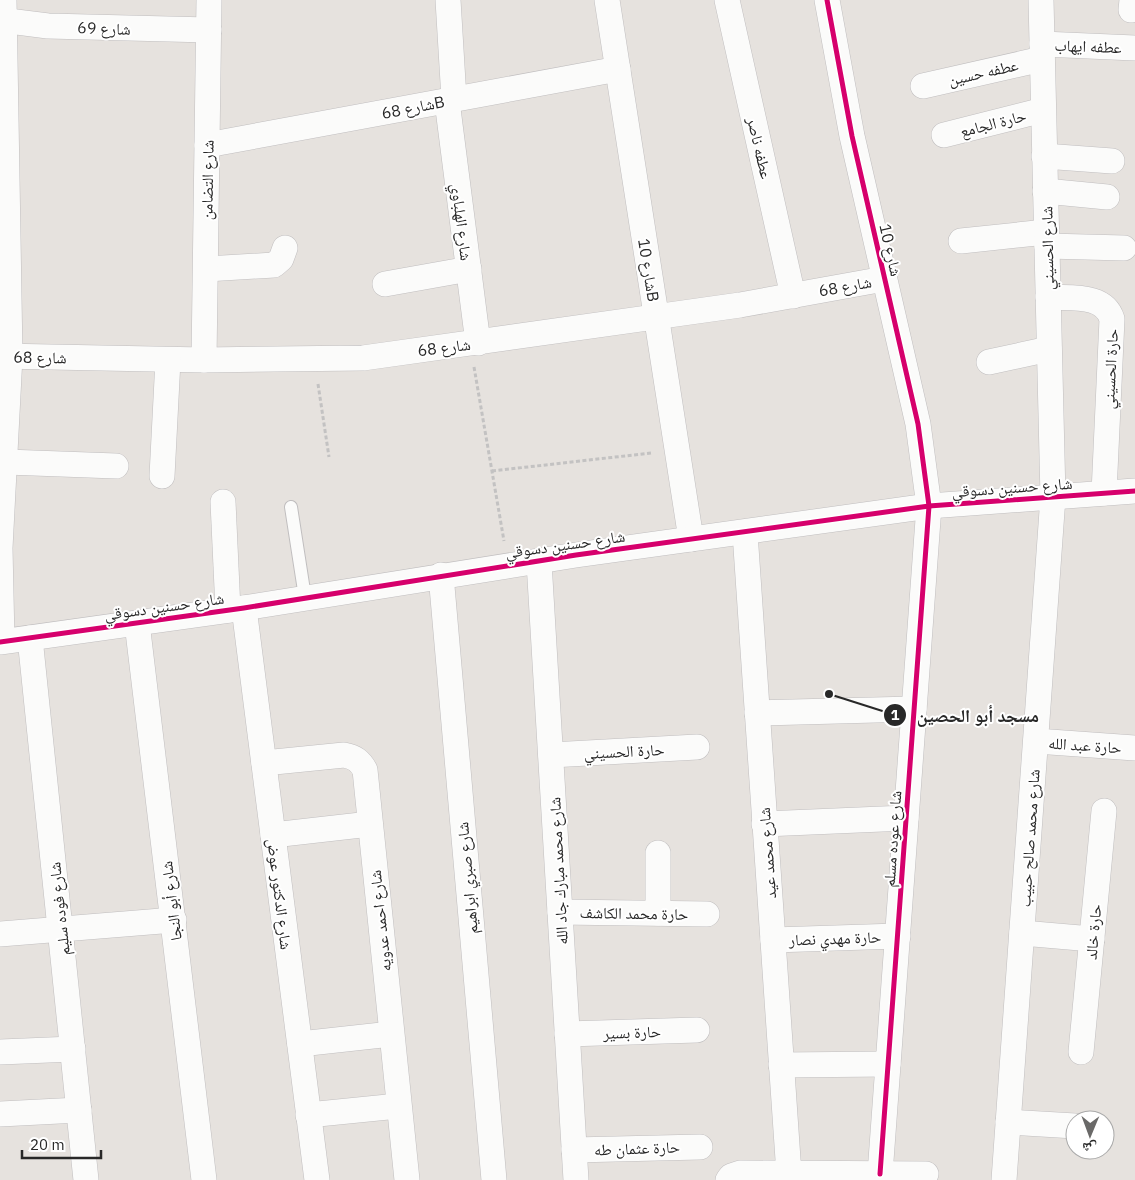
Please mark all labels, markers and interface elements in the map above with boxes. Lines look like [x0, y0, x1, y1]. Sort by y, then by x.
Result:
street label: شارع 69 [77, 17, 131, 40]
street label: عطفه ايهاب [1054, 35, 1122, 57]
street label: عطفه حسين [946, 54, 1020, 91]
street label: شارع 68B [380, 91, 446, 124]
street label: حارة الجامع [958, 105, 1028, 142]
street label: عطفه ناصر [743, 114, 777, 181]
street label: شارع التضامن [196, 140, 219, 220]
street label: شارع الهلباوي [444, 182, 477, 262]
street label: شارع الحسيني [1036, 206, 1061, 290]
street label: شارع 10 [874, 222, 907, 278]
street label: شارع 10B [633, 237, 664, 303]
street label: شارع 68 [817, 272, 873, 301]
street label: حارة الحسيني [1098, 328, 1125, 410]
street label: شارع 68 [416, 334, 472, 361]
street label: شارع 68 [13, 347, 67, 368]
street label: شارع حسنين دسوقي [951, 473, 1073, 504]
street label: شارع حسنين دسوقي [504, 526, 627, 565]
street label: شارع حسنين دسوقي [103, 588, 226, 627]
callout: مسجد أبو الحصين [882, 699, 1050, 732]
text: مسجد أبو الحصين [917, 704, 1039, 727]
text: 1 [890, 705, 900, 724]
street label: حارة عبد الله [1048, 732, 1122, 758]
street label: حارة الحسيني [583, 739, 665, 766]
street label: شارع محمد صالح حبيب [1014, 768, 1045, 908]
street label: شارع عوده مسلم [879, 790, 906, 888]
street label: شارع محمد مبارك جاد الله [544, 797, 573, 945]
street label: شارع محمد عيد [754, 807, 781, 899]
street label: شارع صبري ابراهيم [452, 821, 485, 935]
street label: شارع الدكتور عوض [262, 837, 297, 951]
street label: شارع أبو النجا [156, 860, 187, 942]
street label: شارع فوده سليم [44, 861, 75, 957]
street label: شارع احمد عدويه [365, 869, 396, 973]
street label: حارة محمد الكاشف [579, 902, 689, 924]
street label: حارة خالد [1081, 903, 1105, 961]
street label: حارة مهدي نصار [787, 926, 882, 953]
street label: حارة بسير [602, 1021, 661, 1043]
north arrow [1065, 1110, 1115, 1160]
scale bar [22, 1128, 101, 1160]
text: 20 m [30, 1135, 65, 1154]
street label: حارة عثمان طه [594, 1137, 680, 1160]
text: ش [1082, 1139, 1097, 1157]

